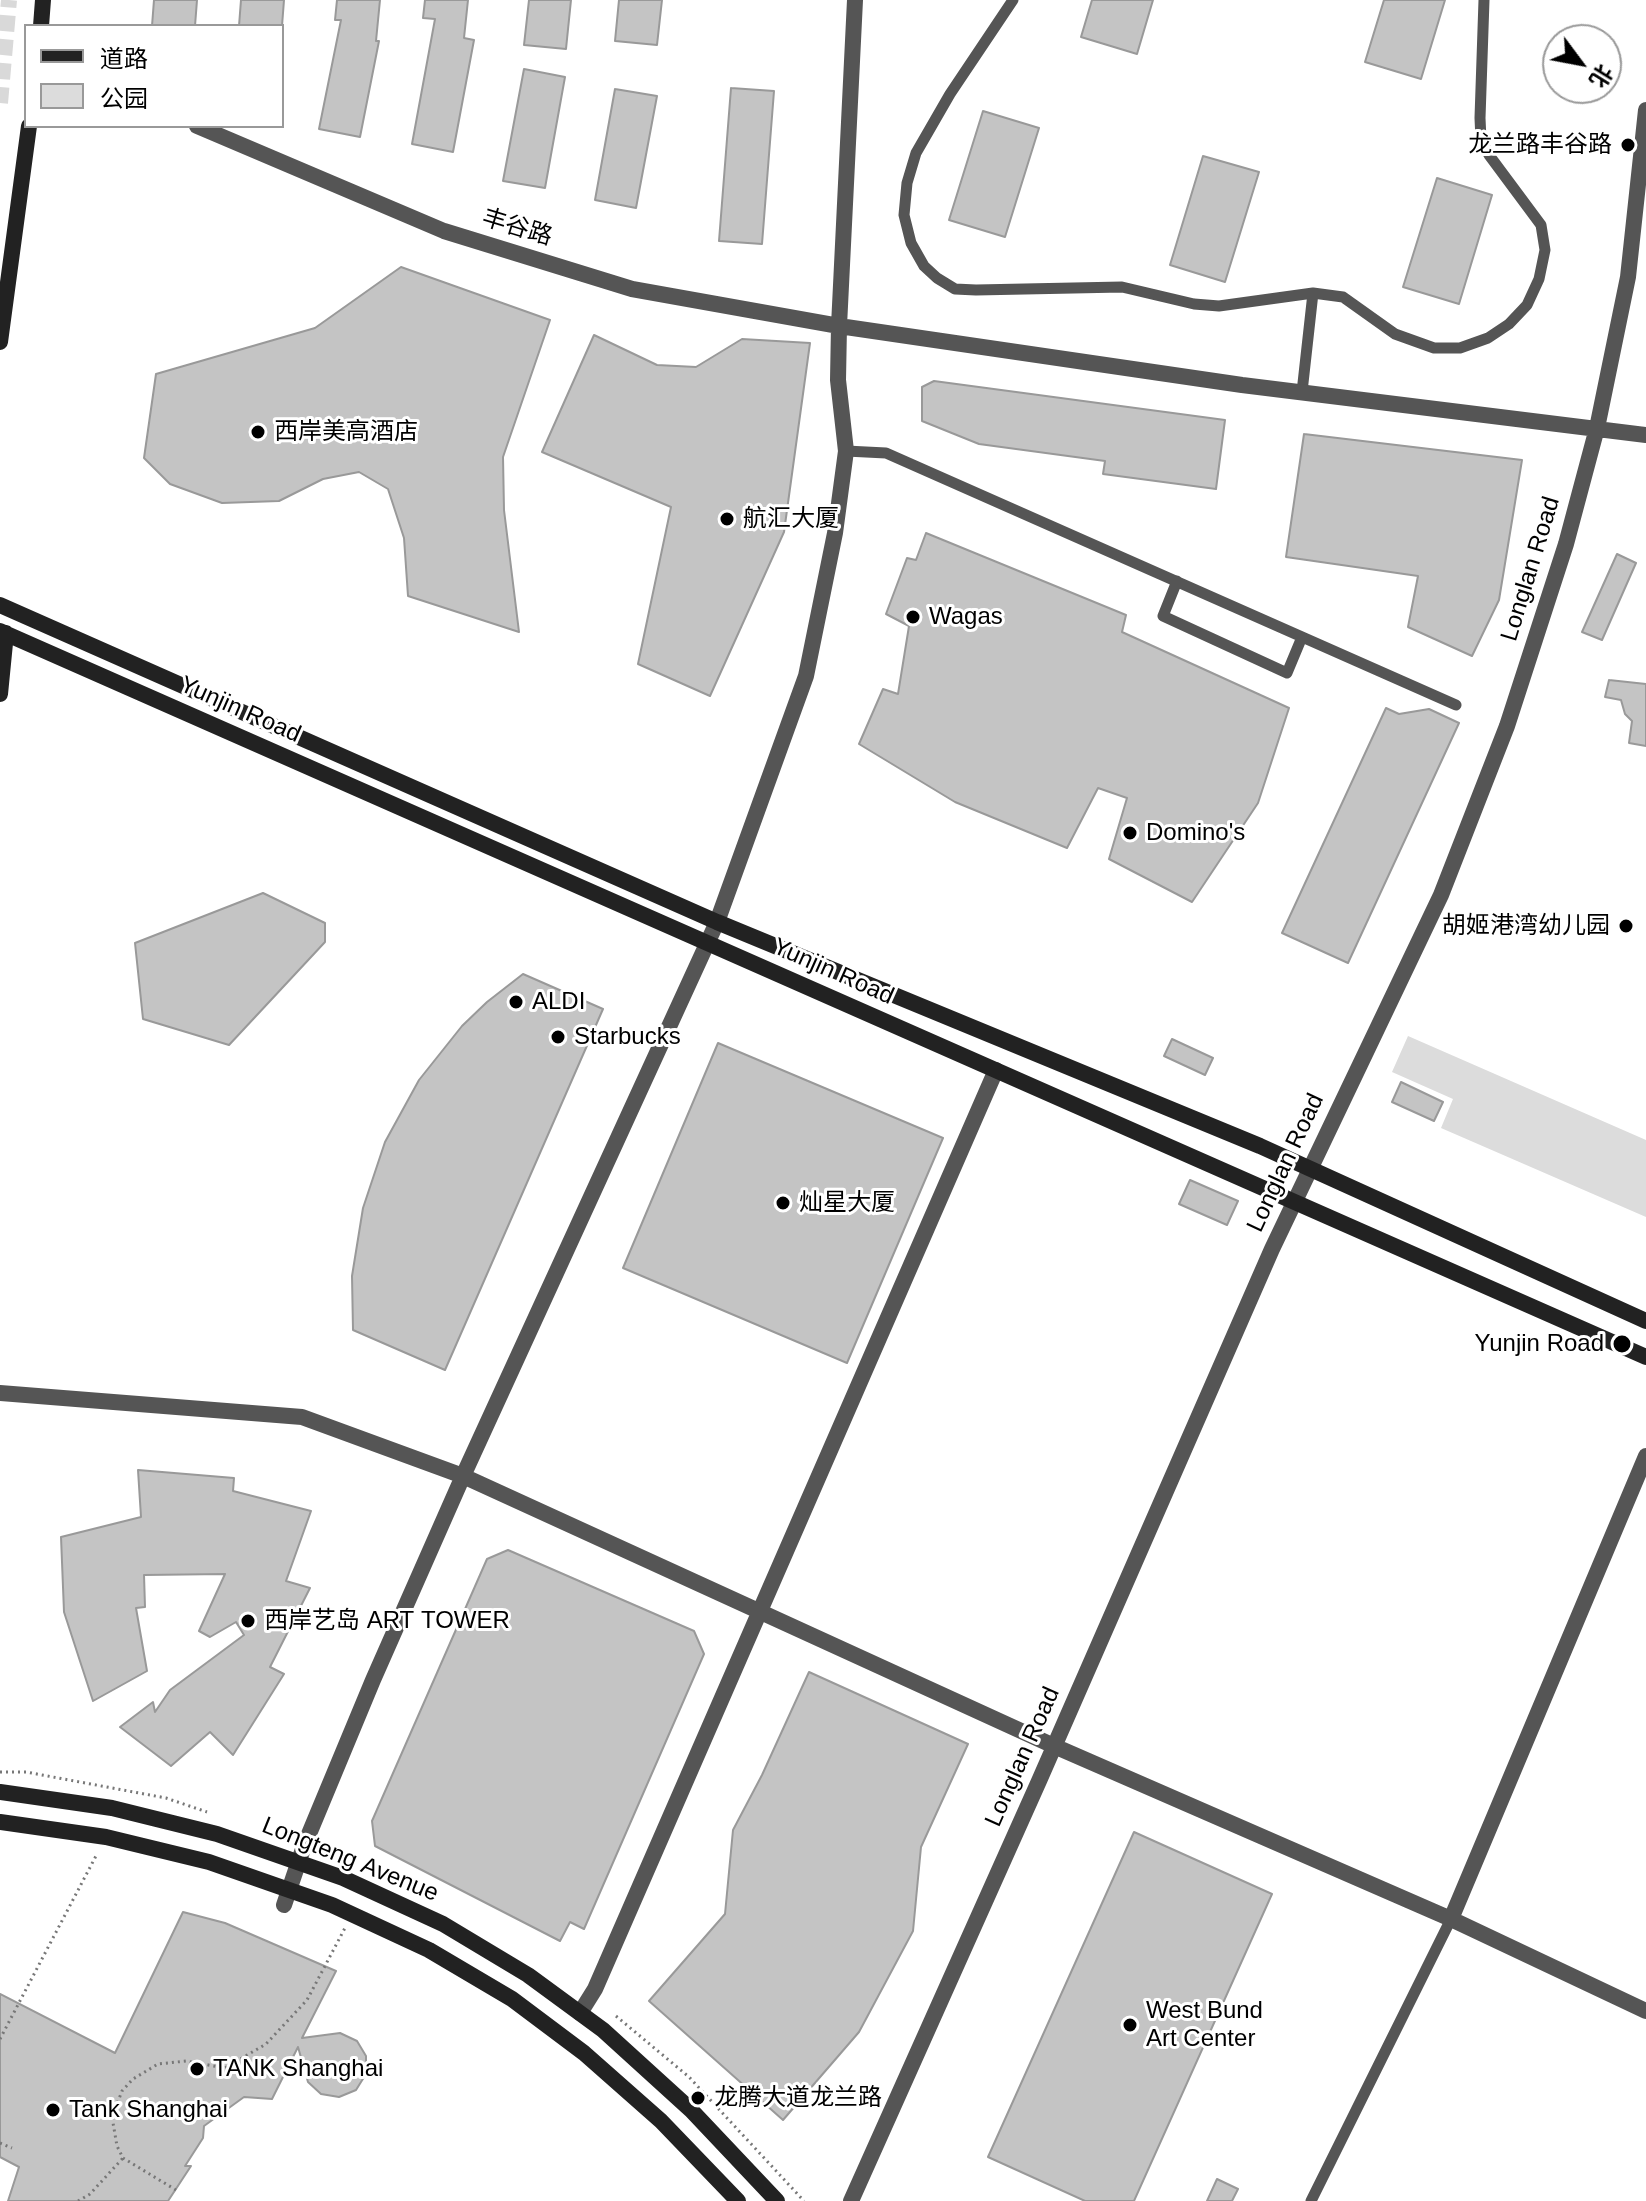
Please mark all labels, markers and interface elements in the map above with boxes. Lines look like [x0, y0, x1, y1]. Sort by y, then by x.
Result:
legend [24, 24, 284, 128]
north arrow [1542, 24, 1622, 104]
text: 道路 [100, 45, 148, 72]
text: 北 [1585, 60, 1618, 92]
text: 公园 [100, 85, 148, 112]
place label: 龙兰路丰谷路 [1468, 131, 1612, 159]
marker: 龙兰路丰谷路 [1619, 136, 1637, 154]
street label: 丰谷路 [478, 204, 556, 252]
place label: 西岸美高酒店 [274, 418, 418, 446]
marker: 西岸美高酒店 [249, 423, 267, 441]
street label: Longlan Road [1495, 493, 1567, 645]
place label: 航汇大厦 [743, 505, 839, 533]
marker: 航汇大厦 [718, 510, 736, 528]
place label: Wagas [929, 603, 1003, 631]
marker: Wagas [904, 608, 922, 626]
street label: Yunjin Road [175, 671, 305, 749]
place label: Domino's [1146, 819, 1245, 847]
marker: Domino's [1121, 824, 1139, 842]
place label: 胡姬港湾幼儿园 [1442, 912, 1610, 940]
marker: 胡姬港湾幼儿园 [1617, 917, 1635, 935]
street label: Yunjin Road [768, 933, 898, 1011]
place label: ALDI [532, 988, 585, 1016]
marker: ALDI [507, 993, 525, 1011]
place label: Starbucks [574, 1023, 681, 1051]
marker: Starbucks [549, 1028, 567, 1046]
street label: Longlan Road [1241, 1089, 1331, 1237]
place label: 灿星大厦 [799, 1189, 895, 1217]
marker: 灿星大厦 [774, 1194, 792, 1212]
place label: Yunjin Road [1475, 1330, 1604, 1358]
marker: Yunjin Road [1611, 1333, 1633, 1355]
place label: 西岸艺岛 ART TOWER [264, 1607, 510, 1635]
marker: 西岸艺岛 ART TOWER [239, 1612, 257, 1630]
street label: Longlan Road [979, 1683, 1067, 1831]
street label: Longteng Avenue [258, 1811, 442, 1909]
place label: West Bund Art Center [1146, 1997, 1263, 2053]
marker: West Bund Art Center [1121, 2016, 1139, 2034]
place label: TANK Shanghai [213, 2055, 383, 2083]
marker: TANK Shanghai [188, 2060, 206, 2078]
place label: 龙腾大道龙兰路 [714, 2084, 882, 2112]
marker: 龙腾大道龙兰路 [689, 2089, 707, 2107]
place label: Tank Shanghai [69, 2096, 228, 2124]
marker: Tank Shanghai [44, 2101, 62, 2119]

